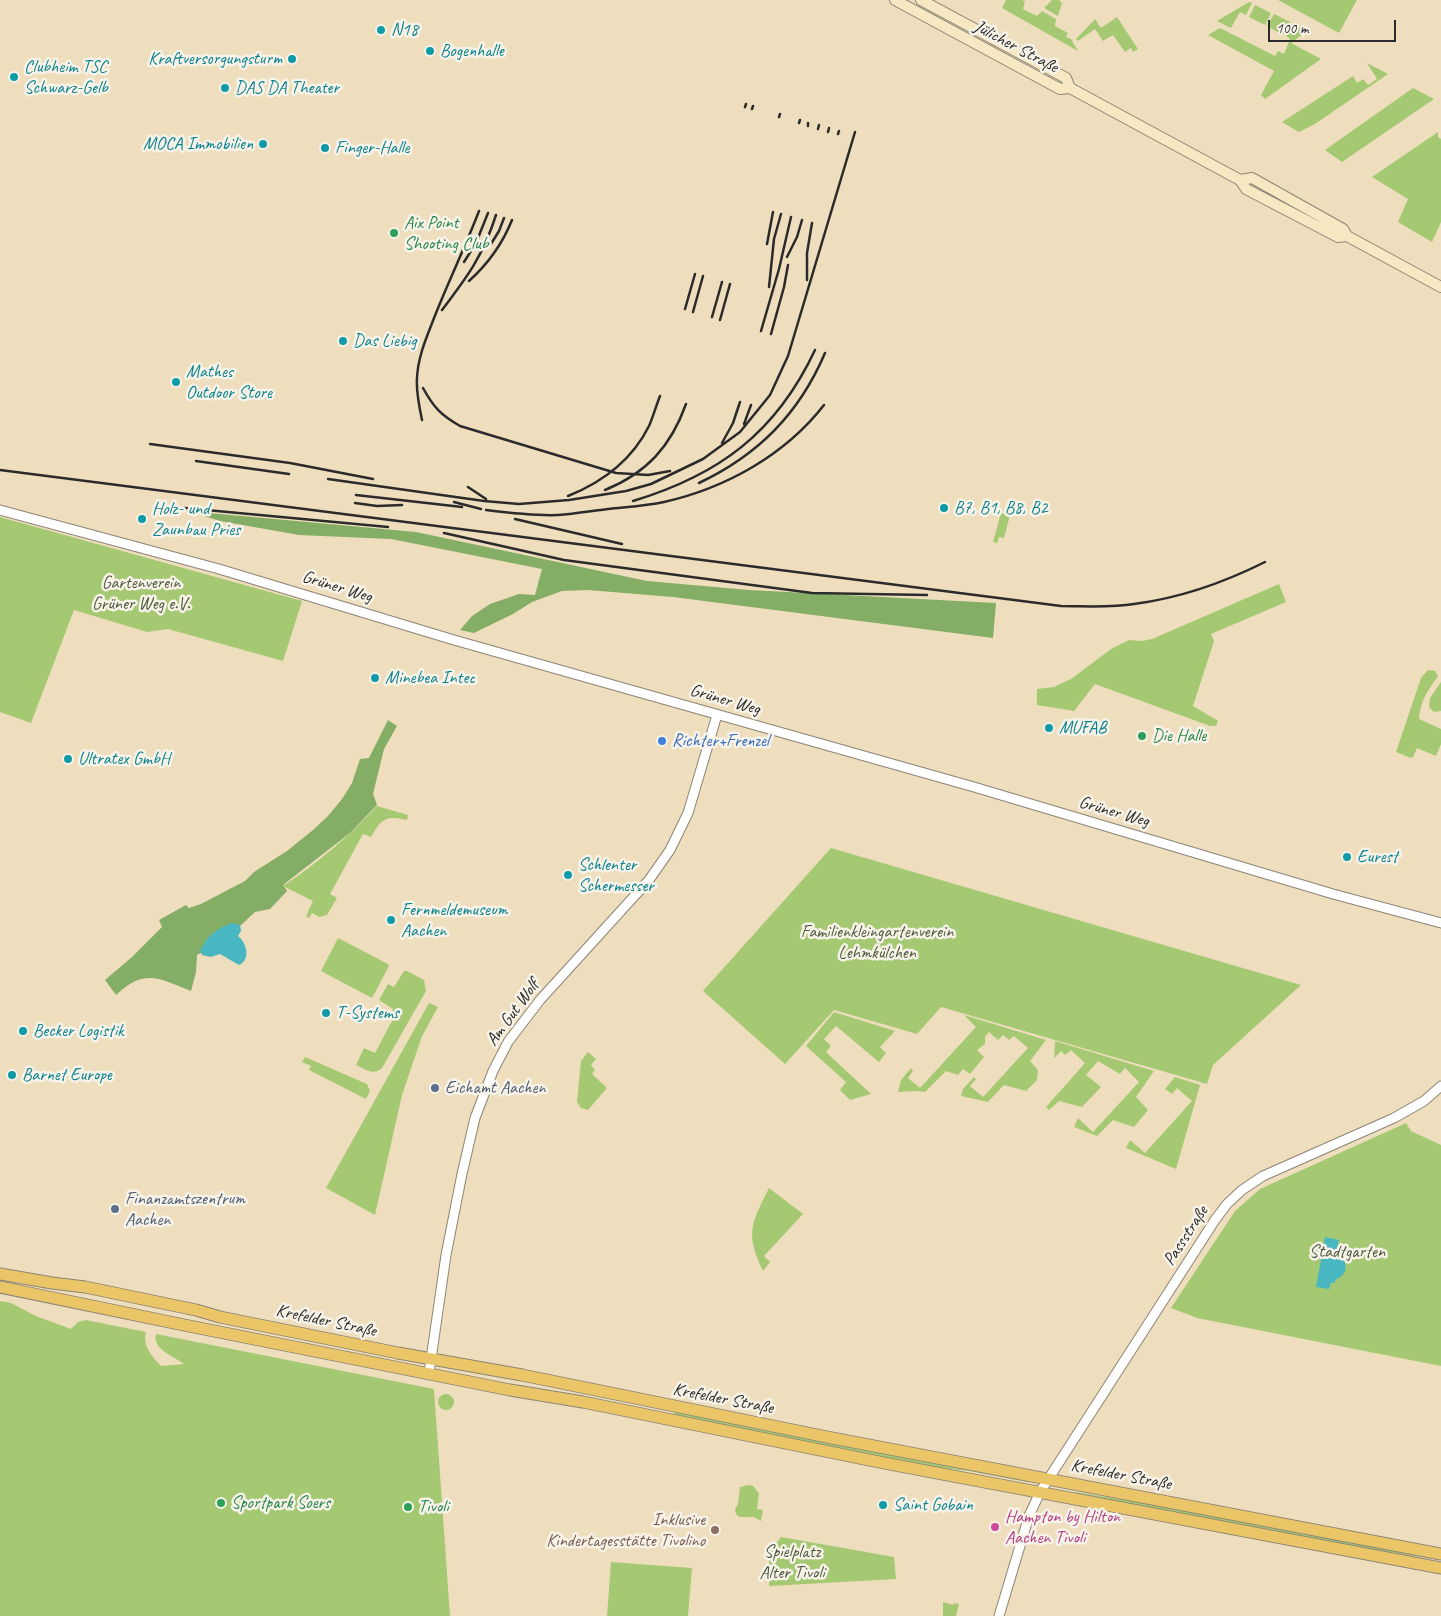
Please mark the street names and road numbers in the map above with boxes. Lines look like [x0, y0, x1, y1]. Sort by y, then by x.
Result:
street label: Jülicher Straße [970, 16, 1062, 78]
street label: Grüner Weg [299, 566, 375, 608]
street label: Grüner Weg [687, 680, 763, 720]
street label: Grüner Weg [1076, 792, 1152, 832]
street label: Am Gut Wolf [482, 976, 544, 1050]
street label: Passstraße [1159, 1202, 1213, 1270]
street label: Krefelder Straße [274, 1300, 378, 1342]
street label: Krefelder Straße [671, 1379, 775, 1419]
street label: Krefelder Straße [1069, 1455, 1173, 1495]

